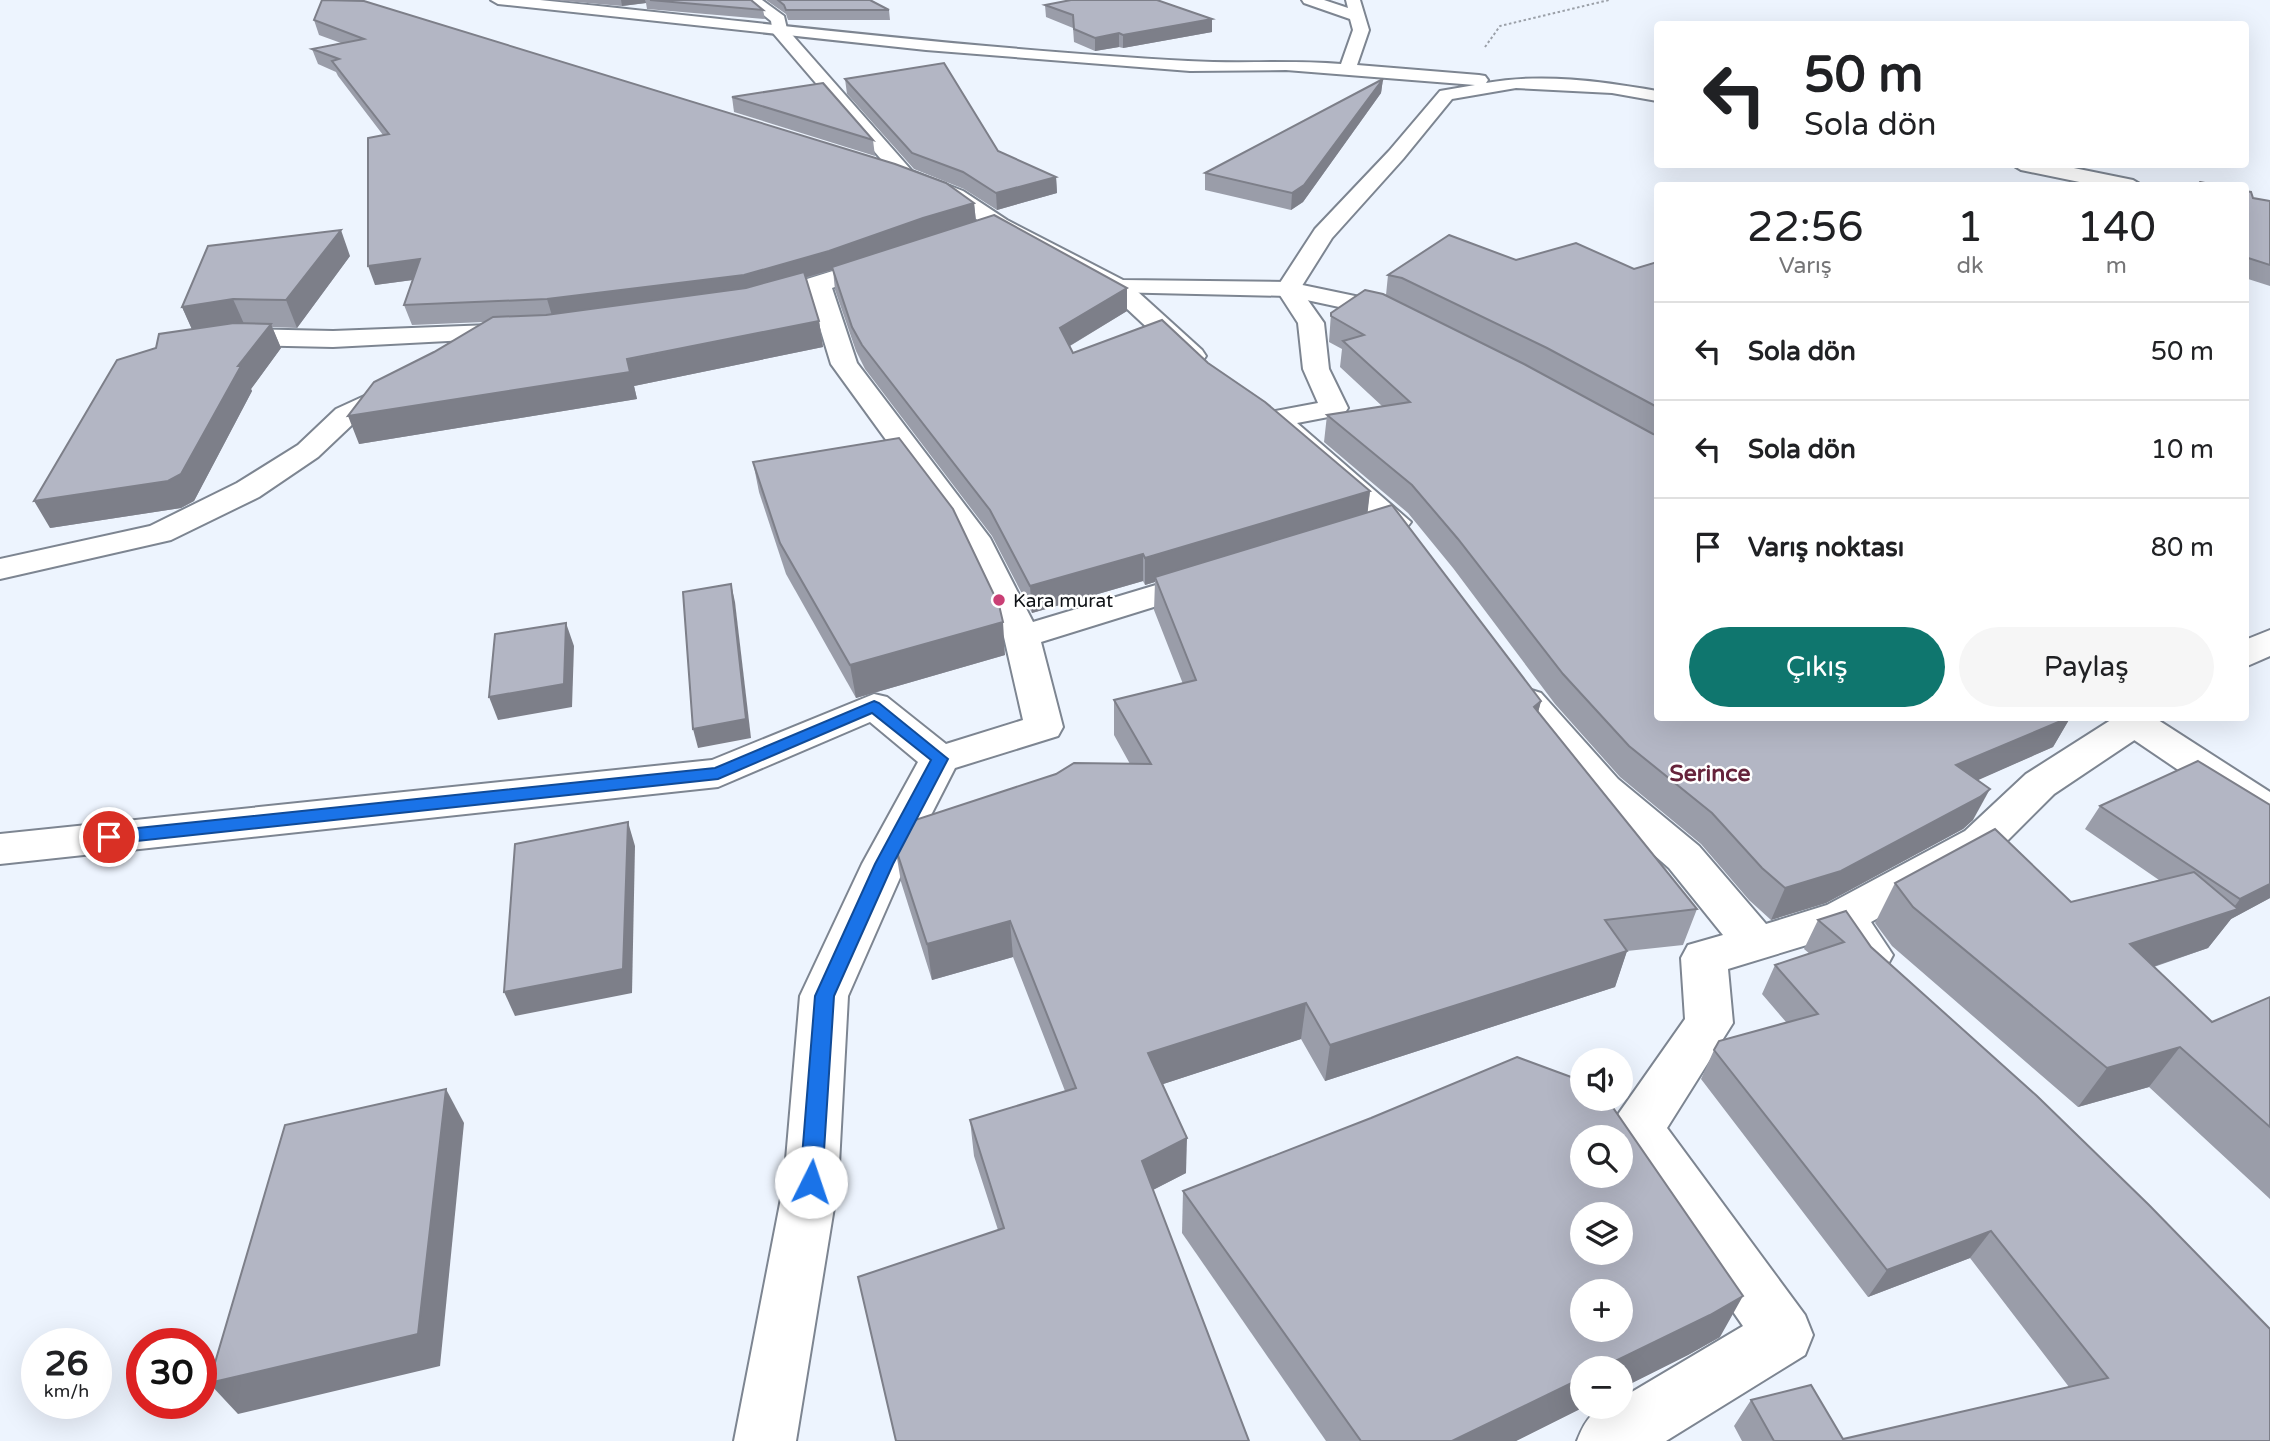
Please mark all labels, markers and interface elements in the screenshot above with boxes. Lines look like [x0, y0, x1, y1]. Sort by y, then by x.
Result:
text: 50 m [1804, 46, 1923, 105]
icon: left [1689, 49, 1780, 140]
text: Sola dön [1804, 106, 1937, 144]
text: 22:56 [1747, 202, 1864, 253]
text: 1 [1957, 202, 1983, 253]
text: 140 [2077, 202, 2156, 253]
text: Varış [1779, 252, 1832, 280]
text: dk [1957, 252, 1984, 280]
text: m [2106, 252, 2127, 280]
icon: left [1689, 332, 1727, 370]
text: Sola dön [1748, 336, 1856, 367]
text: 50 m [2151, 336, 2214, 367]
icon: left [1689, 430, 1727, 468]
text: Sola dön [1748, 434, 1856, 465]
text: 10 m [2151, 434, 2214, 465]
icon: arrive [1689, 528, 1727, 566]
text: Varış noktası [1748, 532, 1904, 563]
text: 80 m [2151, 532, 2214, 563]
place label: Kara murat [1013, 590, 1113, 612]
marker: Kara murat [991, 592, 1007, 608]
button: Çıkış [1689, 627, 1945, 707]
button: Paylaş [1959, 627, 2214, 707]
district label: Serince [1670, 760, 1750, 788]
pin [79, 807, 139, 867]
icon: arrive [90, 818, 128, 856]
map controls [1570, 1048, 1633, 1419]
button: sound [1570, 1048, 1633, 1111]
button: search [1570, 1125, 1633, 1188]
position arrow [774, 1145, 848, 1219]
button: layers [1570, 1202, 1633, 1265]
button: + [1570, 1279, 1633, 1342]
speed limit sign: 30 [126, 1328, 217, 1419]
text: 26 [45, 1343, 88, 1385]
button: − [1570, 1356, 1633, 1419]
text: km/h [44, 1380, 89, 1402]

